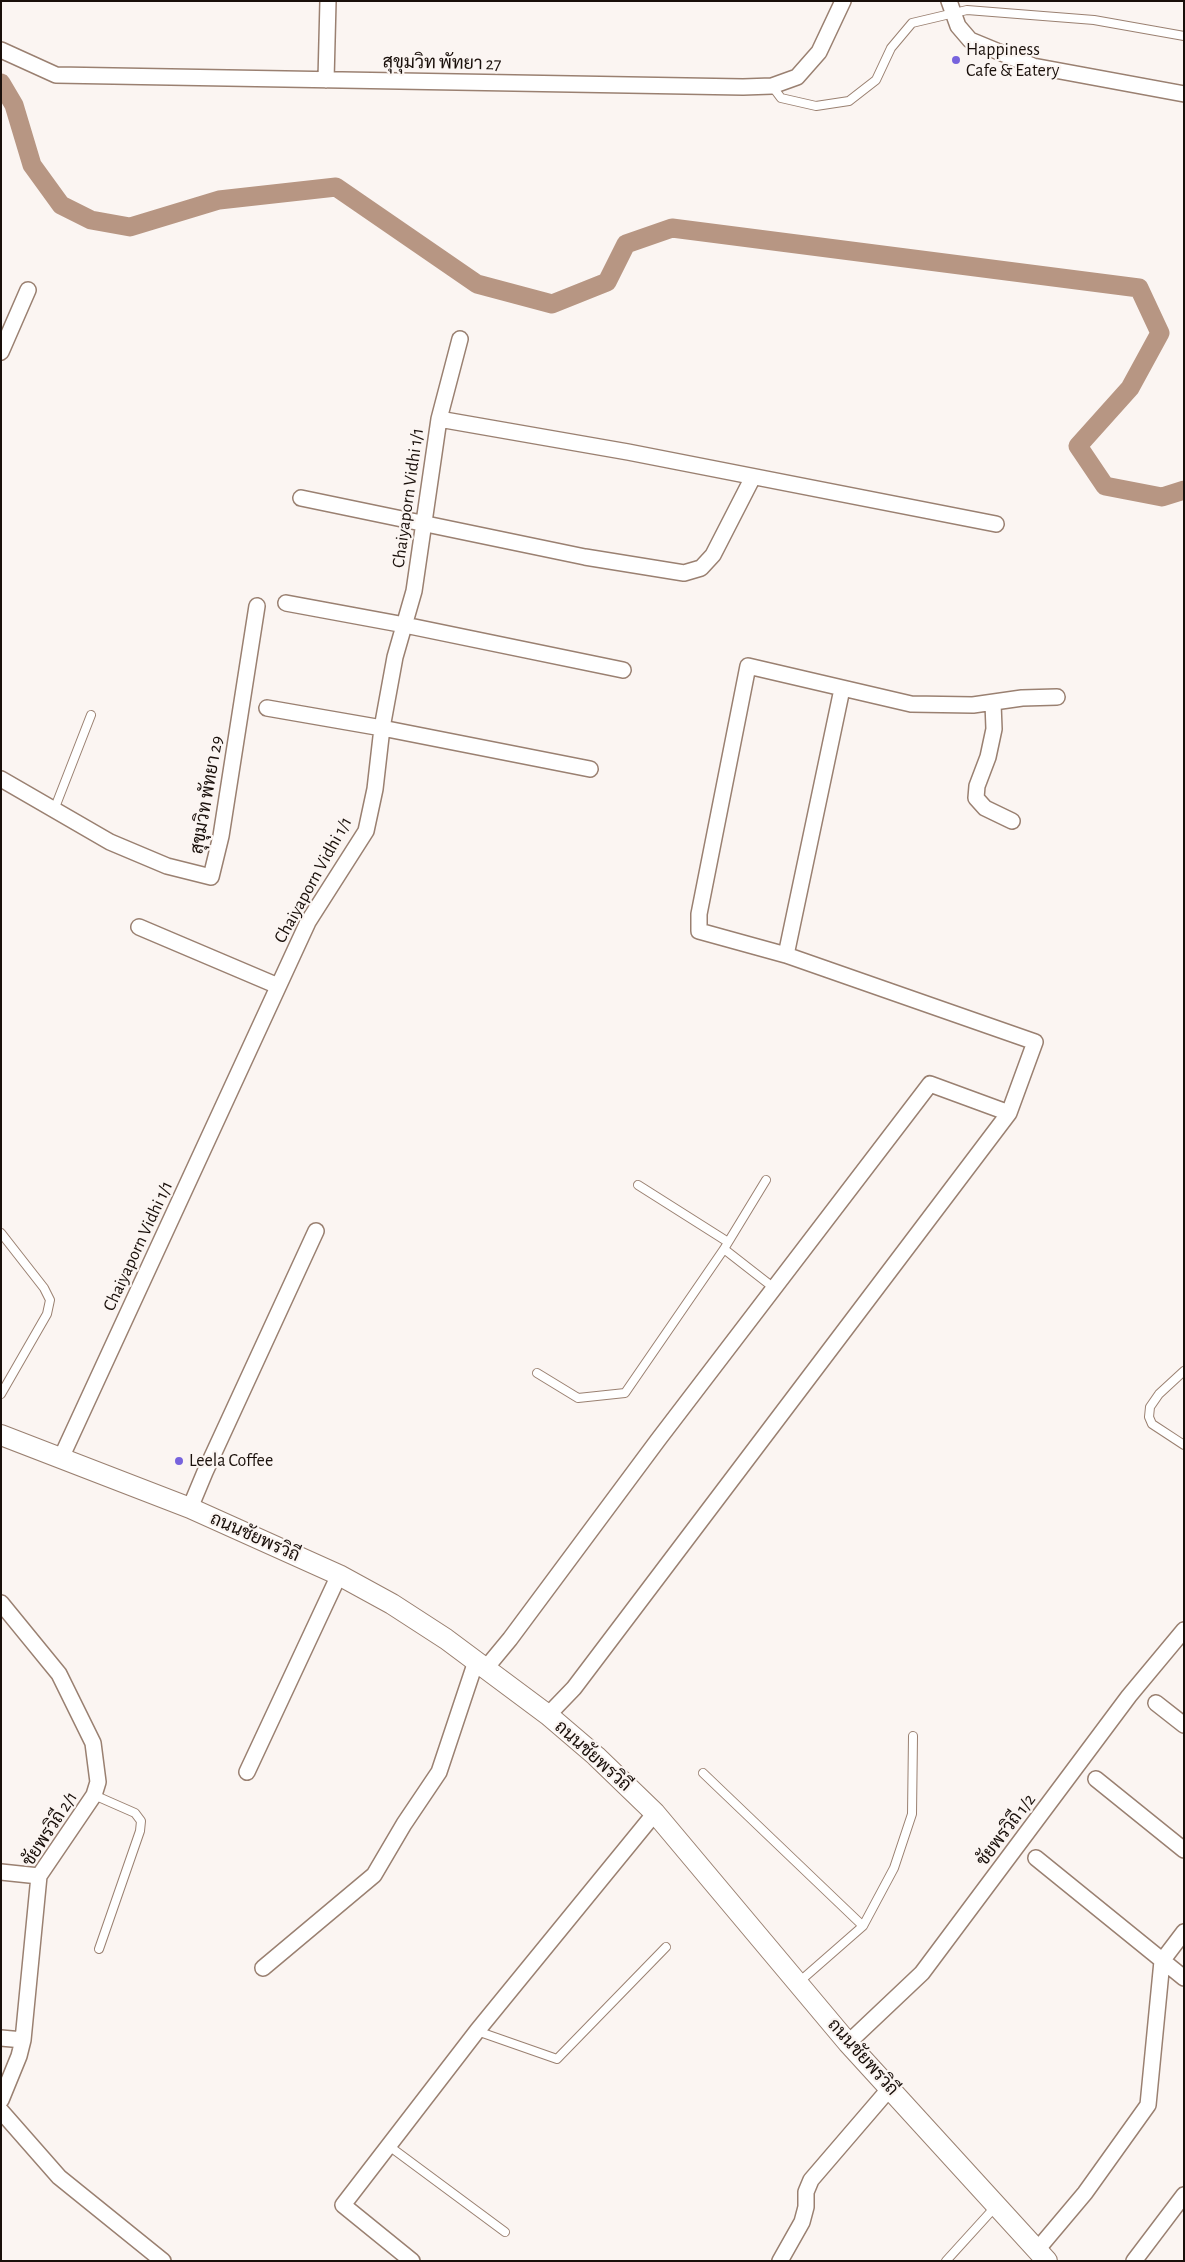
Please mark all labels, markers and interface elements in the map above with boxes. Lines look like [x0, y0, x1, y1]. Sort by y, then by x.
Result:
place label: Happiness Cafe & Eatery [966, 39, 1059, 82]
street label: สุขุมวิท พัทยา 27 [382, 51, 502, 75]
marker: Happiness Cafe & Eatery [950, 54, 962, 66]
street label: Chaiyaporn Vidhi 1/1 [387, 427, 429, 569]
street label: สุขุมวิท พัทยา 29 [186, 734, 228, 856]
street label: Chaiyaporn Vidhi 1/1 [269, 813, 357, 947]
street label: Chaiyaporn Vidhi 1/1 [98, 1178, 178, 1314]
place label: Leela Coffee [189, 1450, 273, 1472]
marker: Leela Coffee [173, 1455, 185, 1467]
street label: ถนนชัยพรวิถี [207, 1508, 303, 1566]
street label: ถนนชัยพรวิถี [550, 1716, 636, 1796]
street label: ชัยพรวิถี 2/1 [18, 1787, 82, 1871]
street label: ชัยพรวิถี 1/2 [972, 1790, 1040, 1870]
street label: ถนนชัยพรวิถี [823, 2014, 903, 2100]

